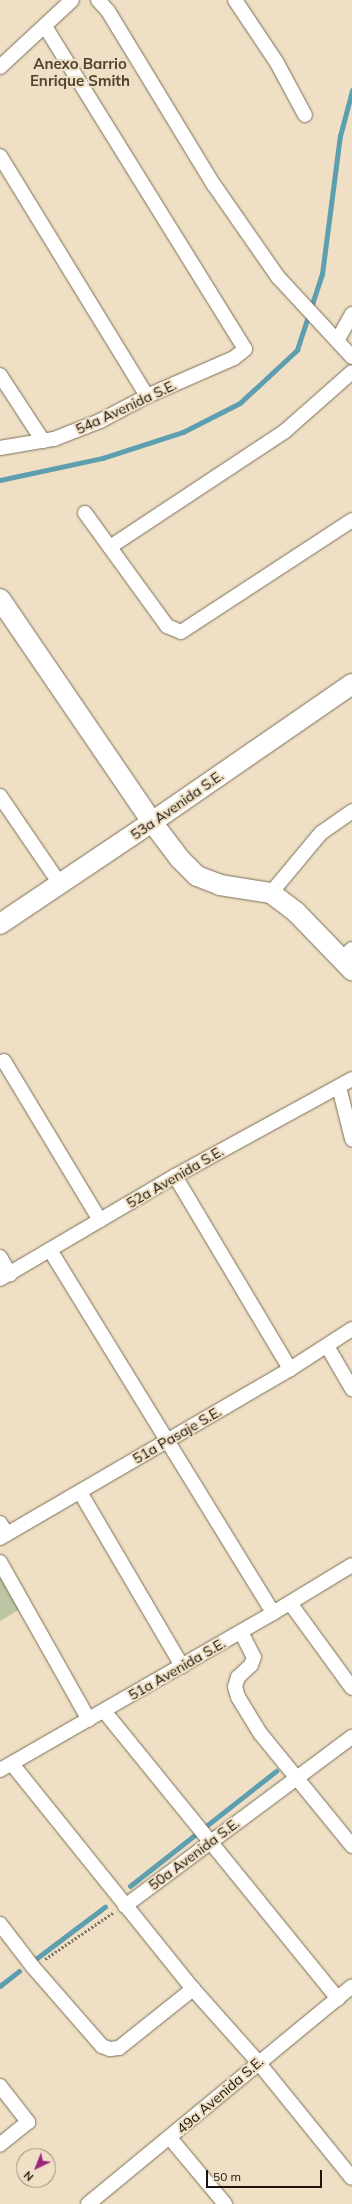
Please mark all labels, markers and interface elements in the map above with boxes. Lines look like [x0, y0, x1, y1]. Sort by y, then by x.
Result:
district label: Anexo Barrio Enrique Smith [30, 54, 130, 89]
street label: 54a Avenida S.E. [73, 376, 179, 438]
street label: 53a Avenida S.E. [128, 767, 226, 843]
street label: 52a Avenida S.E. [124, 1142, 226, 1212]
street label: 51a Pasaje S.E. [130, 1403, 224, 1467]
street label: 51a Avenida S.E. [126, 1634, 228, 1704]
street label: 50a Avenida S.E. [145, 1814, 243, 1894]
street label: 49a Avenida S.E. [173, 2053, 267, 2137]
north arrow [16, 2148, 56, 2188]
scale bar [208, 2162, 324, 2188]
text: N [21, 2168, 36, 2184]
text: 50 m [213, 2169, 241, 2184]

